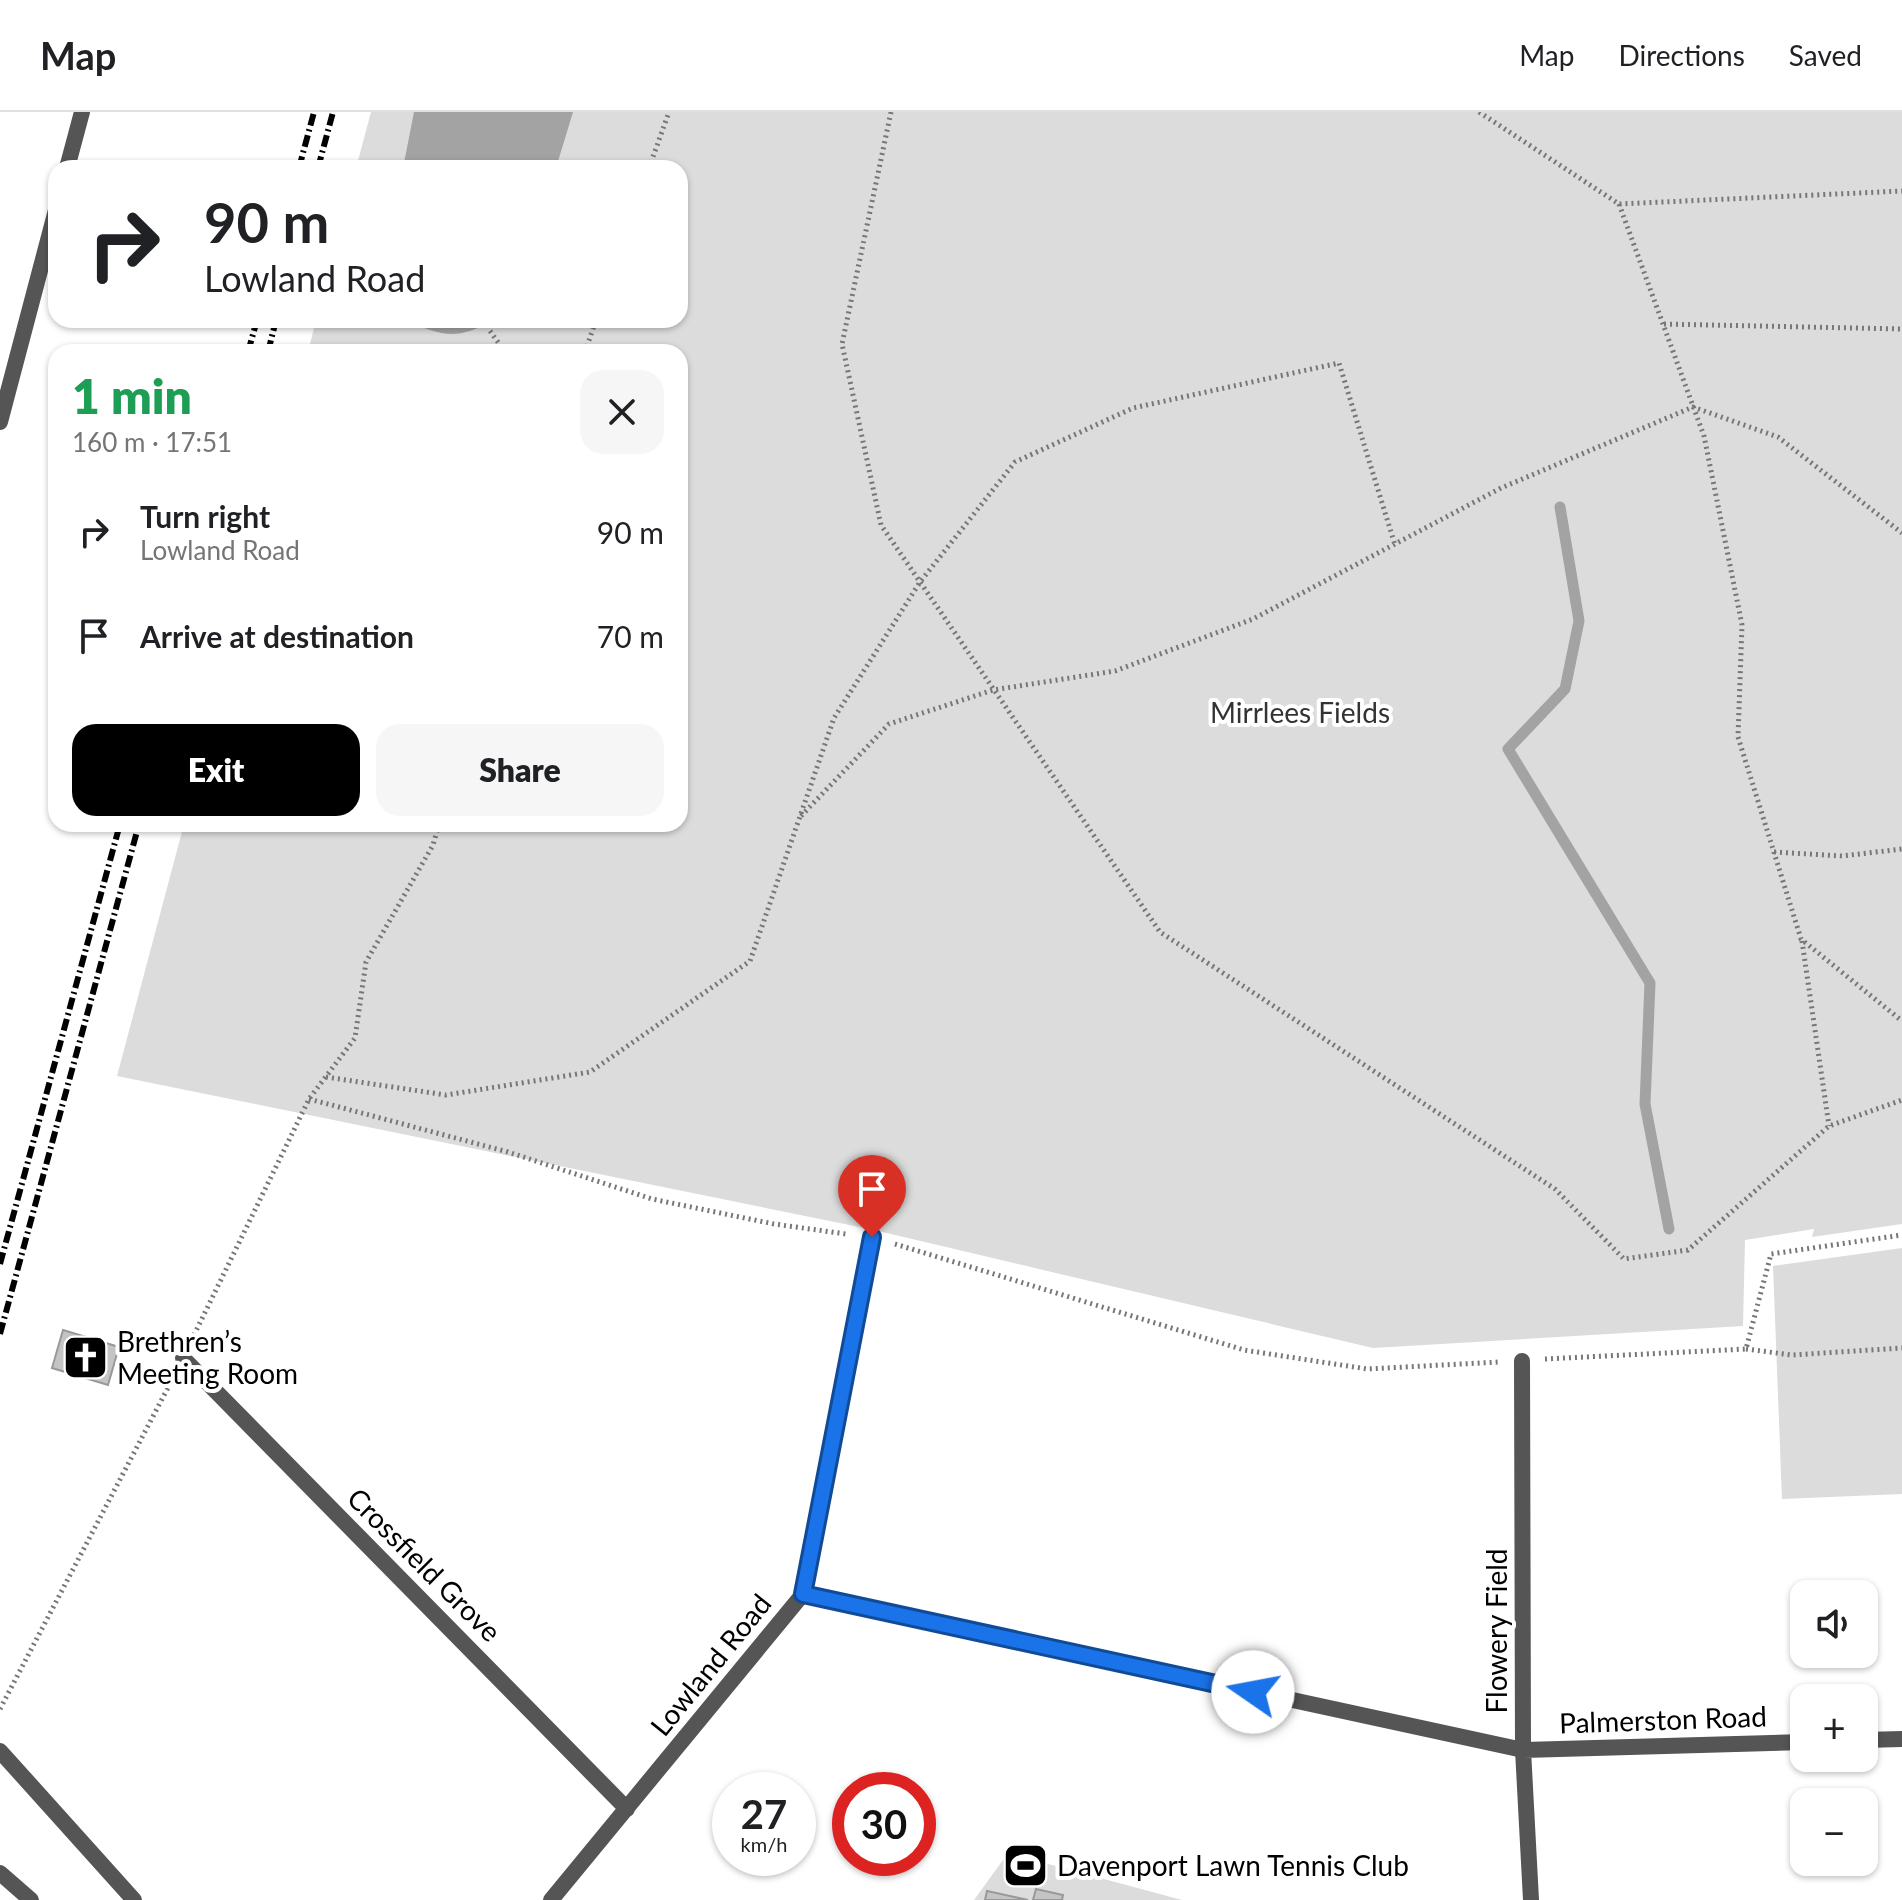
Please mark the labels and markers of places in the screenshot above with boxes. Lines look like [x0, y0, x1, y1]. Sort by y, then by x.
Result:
pin [838, 1155, 906, 1237]
place label: Brethren’s Meeting Room [117, 1324, 298, 1390]
church icon: Brethren’s Meeting Room [62, 1334, 110, 1382]
sports icon: Davenport Lawn Tennis Club [1002, 1842, 1050, 1890]
place label: Davenport Lawn Tennis Club [1057, 1848, 1409, 1882]

